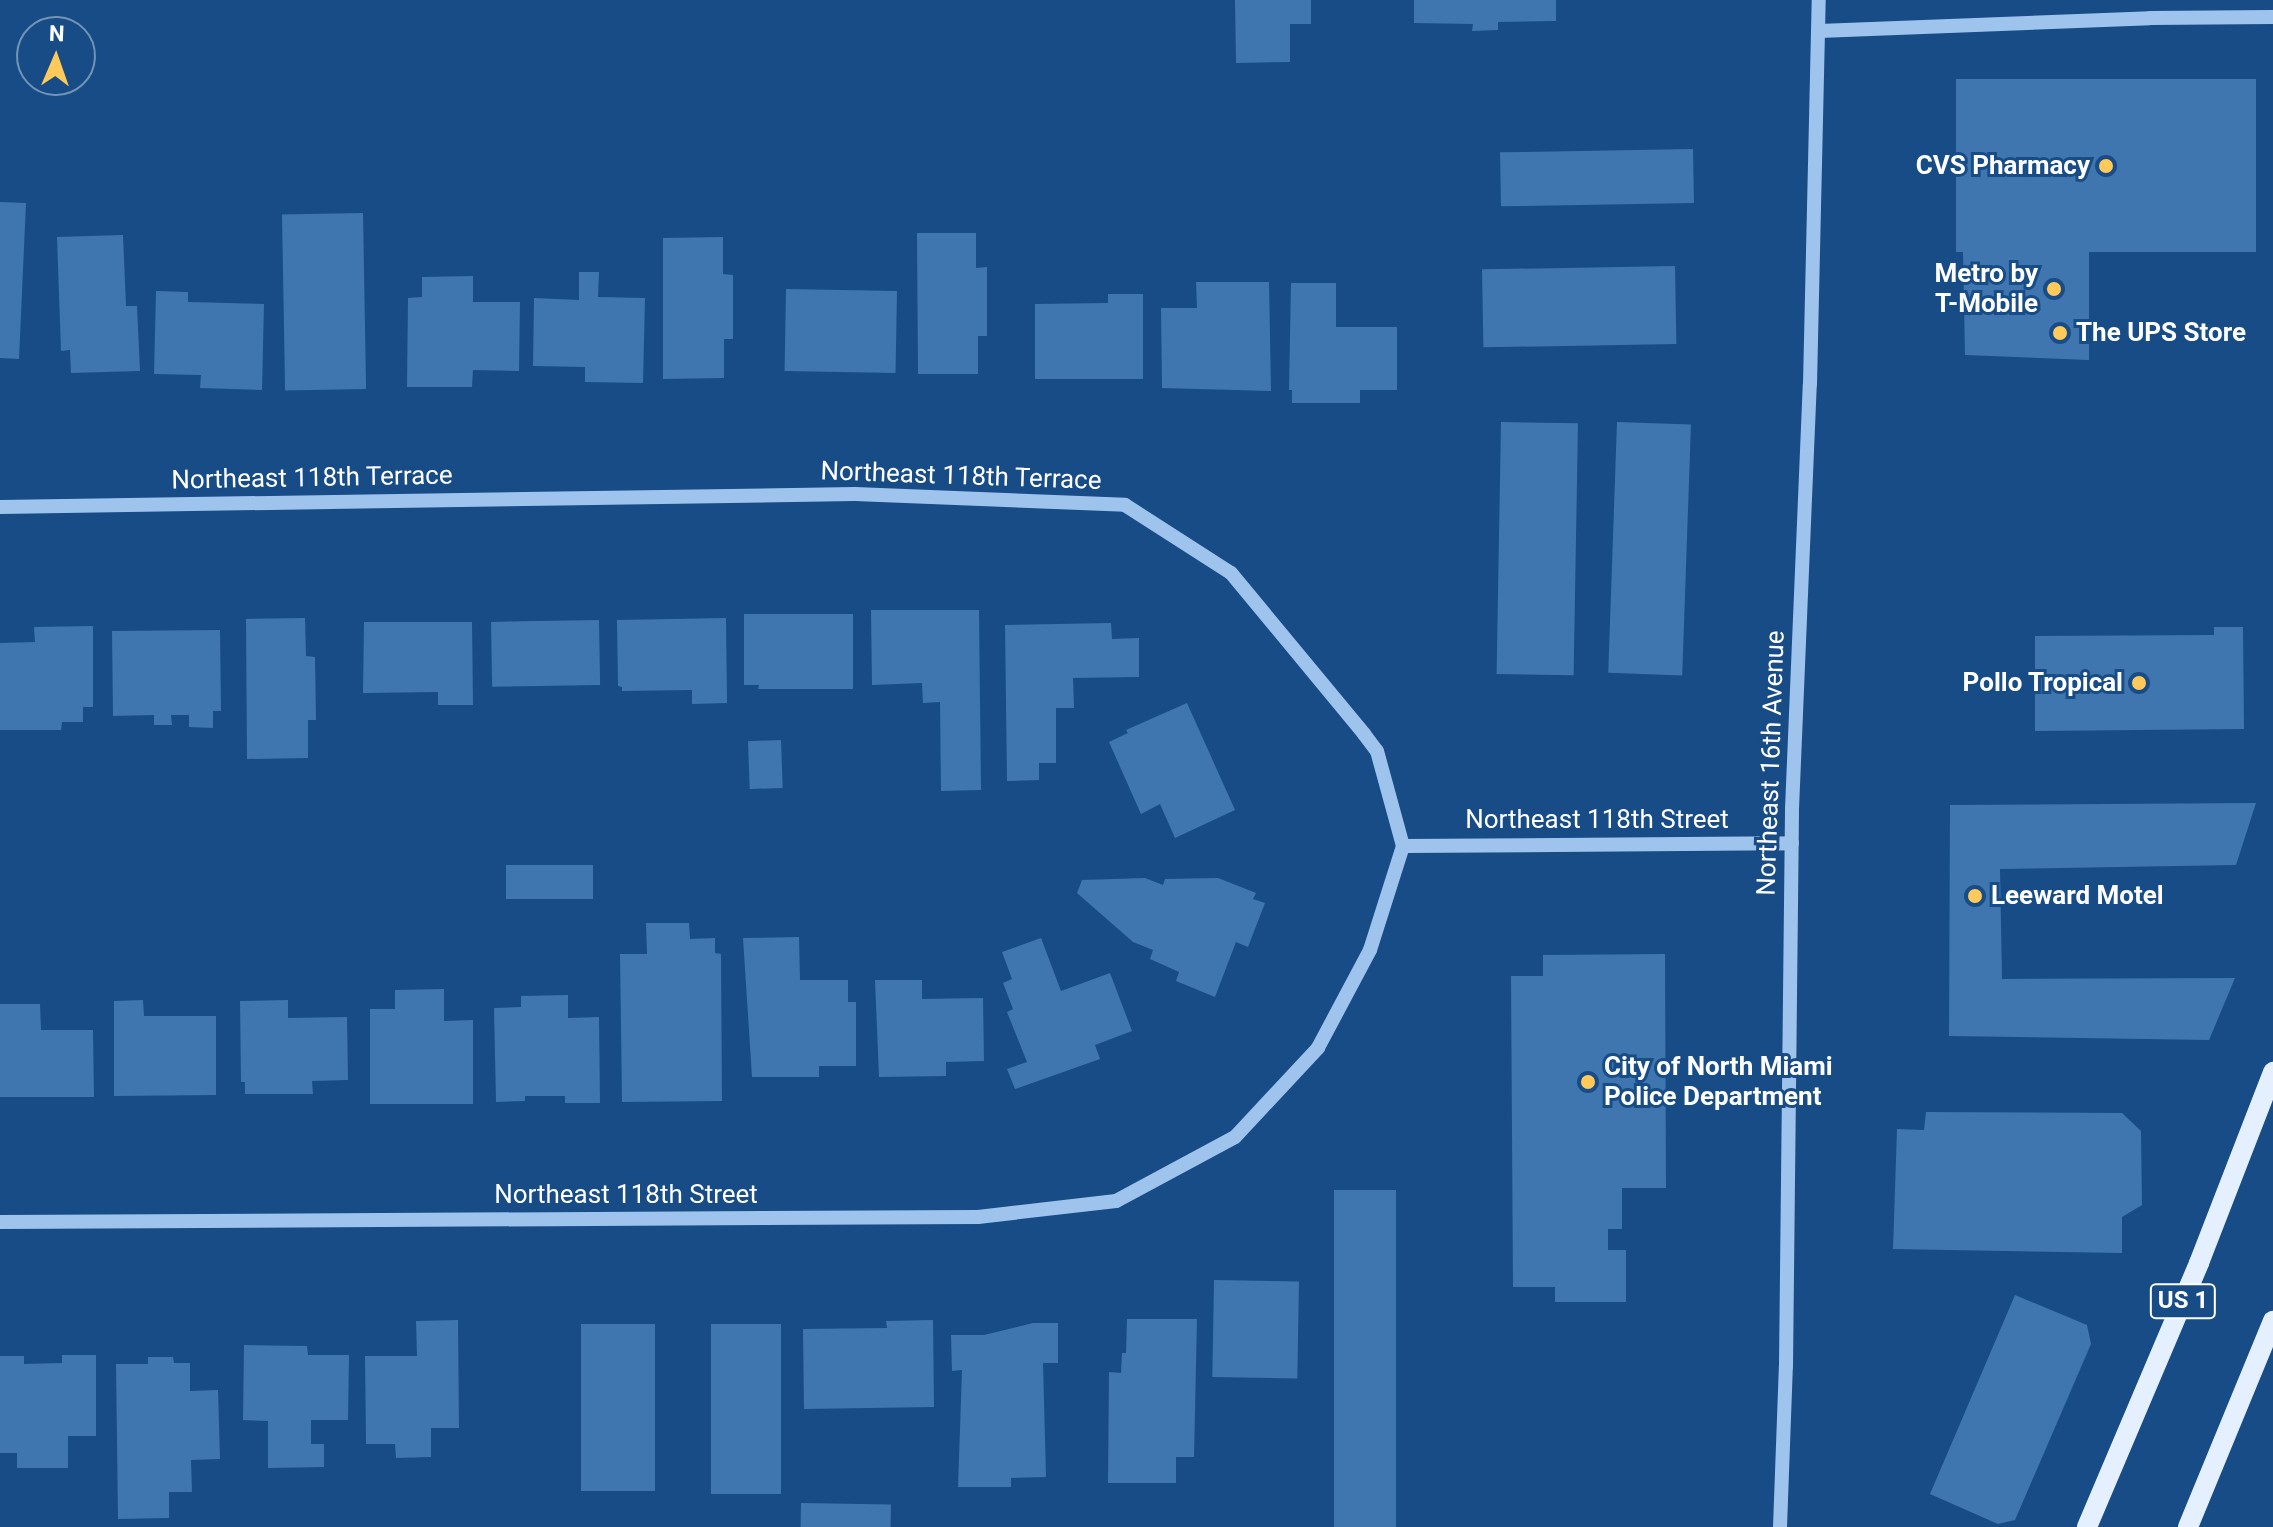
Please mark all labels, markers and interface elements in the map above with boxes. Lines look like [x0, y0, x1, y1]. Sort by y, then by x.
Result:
north arrow [16, 16, 96, 96]
text: N [49, 21, 65, 46]
place label: CVS Pharmacy [1916, 150, 2090, 182]
marker: CVS Pharmacy [2097, 157, 2115, 175]
place label: Metro by T-Mobile [1935, 258, 2038, 320]
marker: Metro by T-Mobile [2045, 280, 2063, 298]
place label: The UPS Store [2076, 317, 2246, 349]
marker: The UPS Store [2051, 324, 2069, 342]
street label: Northeast 118th Terrace [820, 455, 1102, 497]
street label: Northeast 118th Terrace [171, 460, 453, 496]
street label: Northeast 16th Avenue [1751, 630, 1791, 896]
place label: Pollo Tropical [1962, 667, 2123, 699]
marker: Pollo Tropical [2130, 674, 2148, 692]
street label: Northeast 118th Street [1465, 804, 1729, 836]
place label: Leeward Motel [1991, 880, 2164, 912]
marker: Leeward Motel [1966, 887, 1984, 905]
place label: City of North Miami Police Department [1604, 1051, 1833, 1112]
marker: City of North Miami Police Department [1579, 1073, 1597, 1091]
street label: Northeast 118th Street [494, 1179, 758, 1211]
road number: US 1 [2149, 1281, 2217, 1321]

